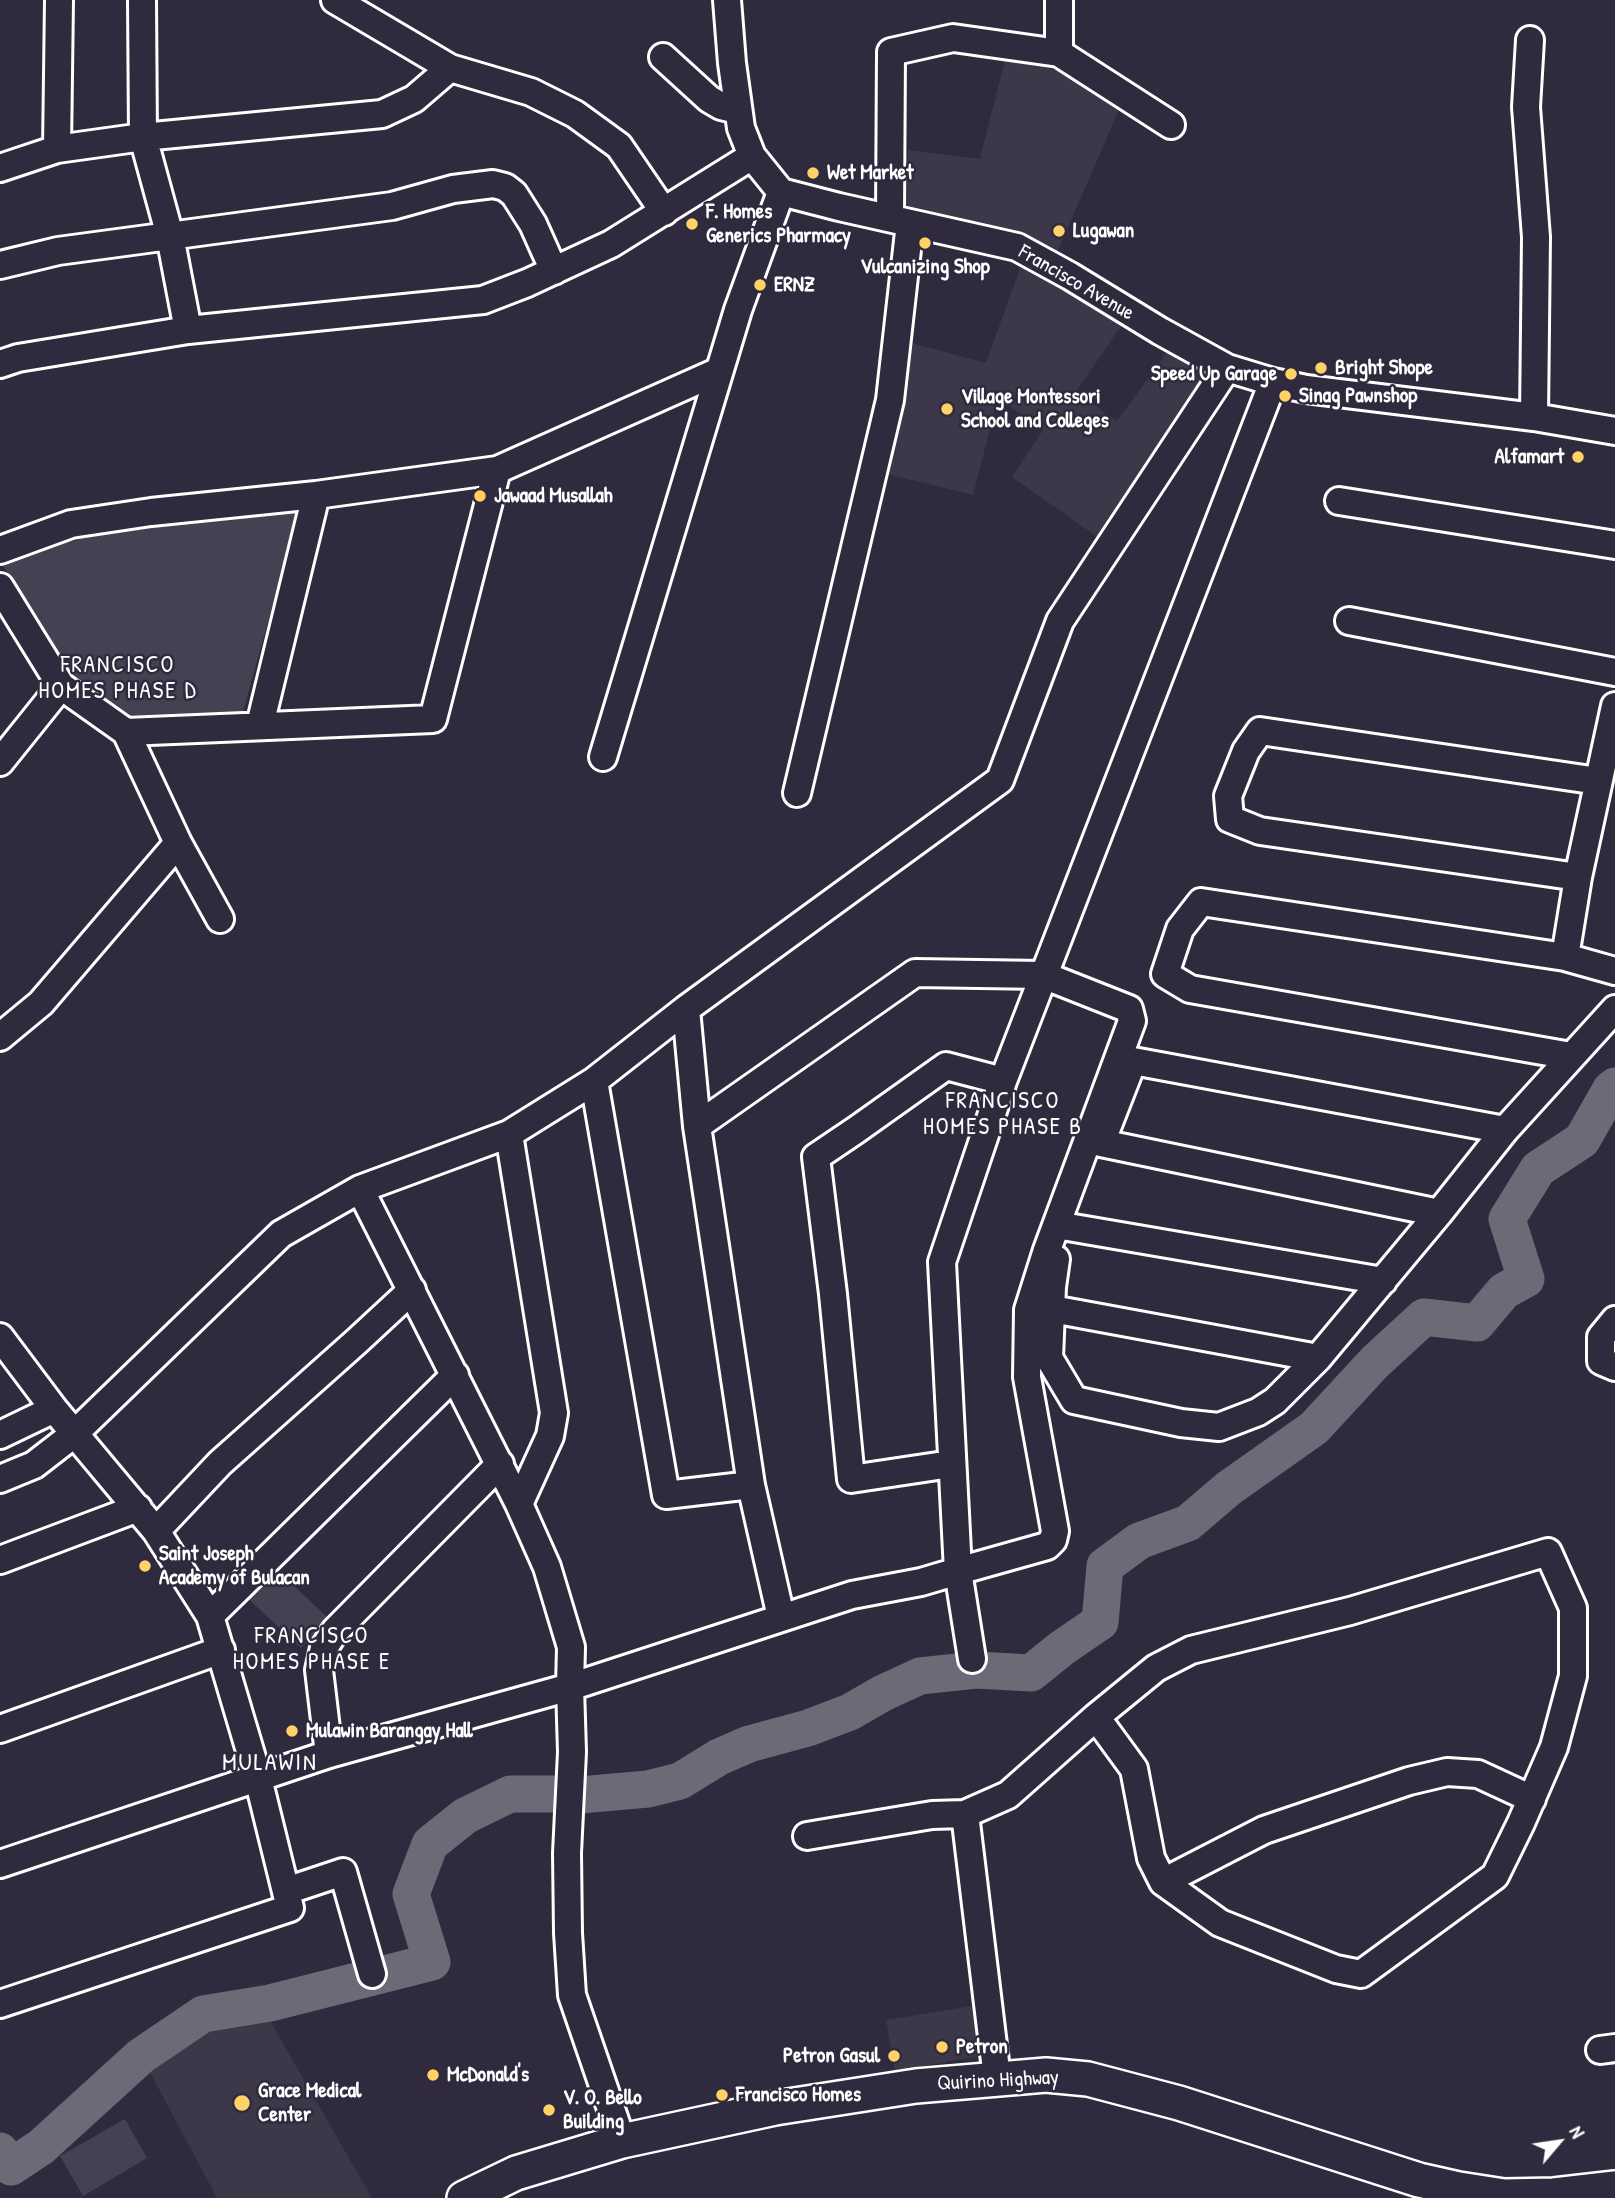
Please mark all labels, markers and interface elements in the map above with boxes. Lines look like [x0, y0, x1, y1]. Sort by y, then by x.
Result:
place label: Wet Market [827, 160, 913, 186]
marker: Wet Market [805, 165, 821, 181]
place label: F. Homes Generics Pharmacy [706, 199, 851, 249]
marker: F. Homes Generics Pharmacy [684, 216, 700, 232]
place label: Lugawan [1073, 218, 1134, 244]
marker: Lugawan [1051, 223, 1067, 239]
marker: Vulcanizing Shop [917, 235, 933, 251]
street label: Francisco Avenue [1014, 240, 1138, 326]
place label: Vulcanizing Shop [860, 254, 990, 280]
place label: ERNZ [774, 272, 815, 298]
marker: ERNZ [752, 277, 768, 293]
place label: Bright Shope [1335, 355, 1433, 381]
marker: Bright Shope [1313, 360, 1329, 376]
place label: Speed Up Garage [1151, 361, 1277, 387]
marker: Speed Up Garage [1283, 366, 1299, 382]
place label: Sinag Pawnshop [1299, 383, 1417, 409]
place label: Village Montessori School and Colleges [961, 384, 1109, 434]
marker: Sinag Pawnshop [1277, 388, 1293, 404]
marker: Village Montessori School and Colleges [939, 401, 955, 417]
place label: Alfamart [1495, 444, 1564, 470]
marker: Alfamart [1570, 449, 1586, 465]
place label: Jawaad Musallah [494, 483, 613, 509]
marker: Jawaad Musallah [472, 488, 488, 504]
district label: FRANCISCO HOMES PHASE D [40, 652, 196, 706]
district label: FRANCISCO HOMES PHASE B [925, 1088, 1081, 1142]
place label: Saint Joseph Academy of Bulacan [159, 1541, 310, 1591]
marker: Saint Joseph Academy of Bulacan [137, 1558, 153, 1574]
district label: FRANCISCO HOMES PHASE E [234, 1623, 390, 1677]
place label: Mulawin Barangay Hall [306, 1718, 473, 1744]
marker: Mulawin Barangay Hall [284, 1723, 300, 1739]
district label: MULAWIN [223, 1750, 317, 1778]
place label: Petron [956, 2034, 1008, 2060]
marker: Petron [934, 2039, 950, 2055]
place label: Petron Gasul [783, 2043, 880, 2069]
marker: Petron Gasul [886, 2048, 902, 2064]
place label: McDonald's [447, 2062, 529, 2088]
street label: Quirino Highway [936, 2065, 1060, 2097]
marker: McDonald's [425, 2067, 441, 2083]
place label: Grace Medical Center [258, 2078, 361, 2128]
place label: Francisco Homes [736, 2082, 861, 2108]
place label: V. O. Bello Building [563, 2085, 642, 2135]
marker: Francisco Homes [714, 2087, 730, 2103]
marker: Grace Medical Center [232, 2093, 252, 2113]
marker: V. O. Bello Building [541, 2102, 557, 2118]
north arrow [1524, 2107, 1594, 2177]
text: N [1564, 2121, 1591, 2143]

